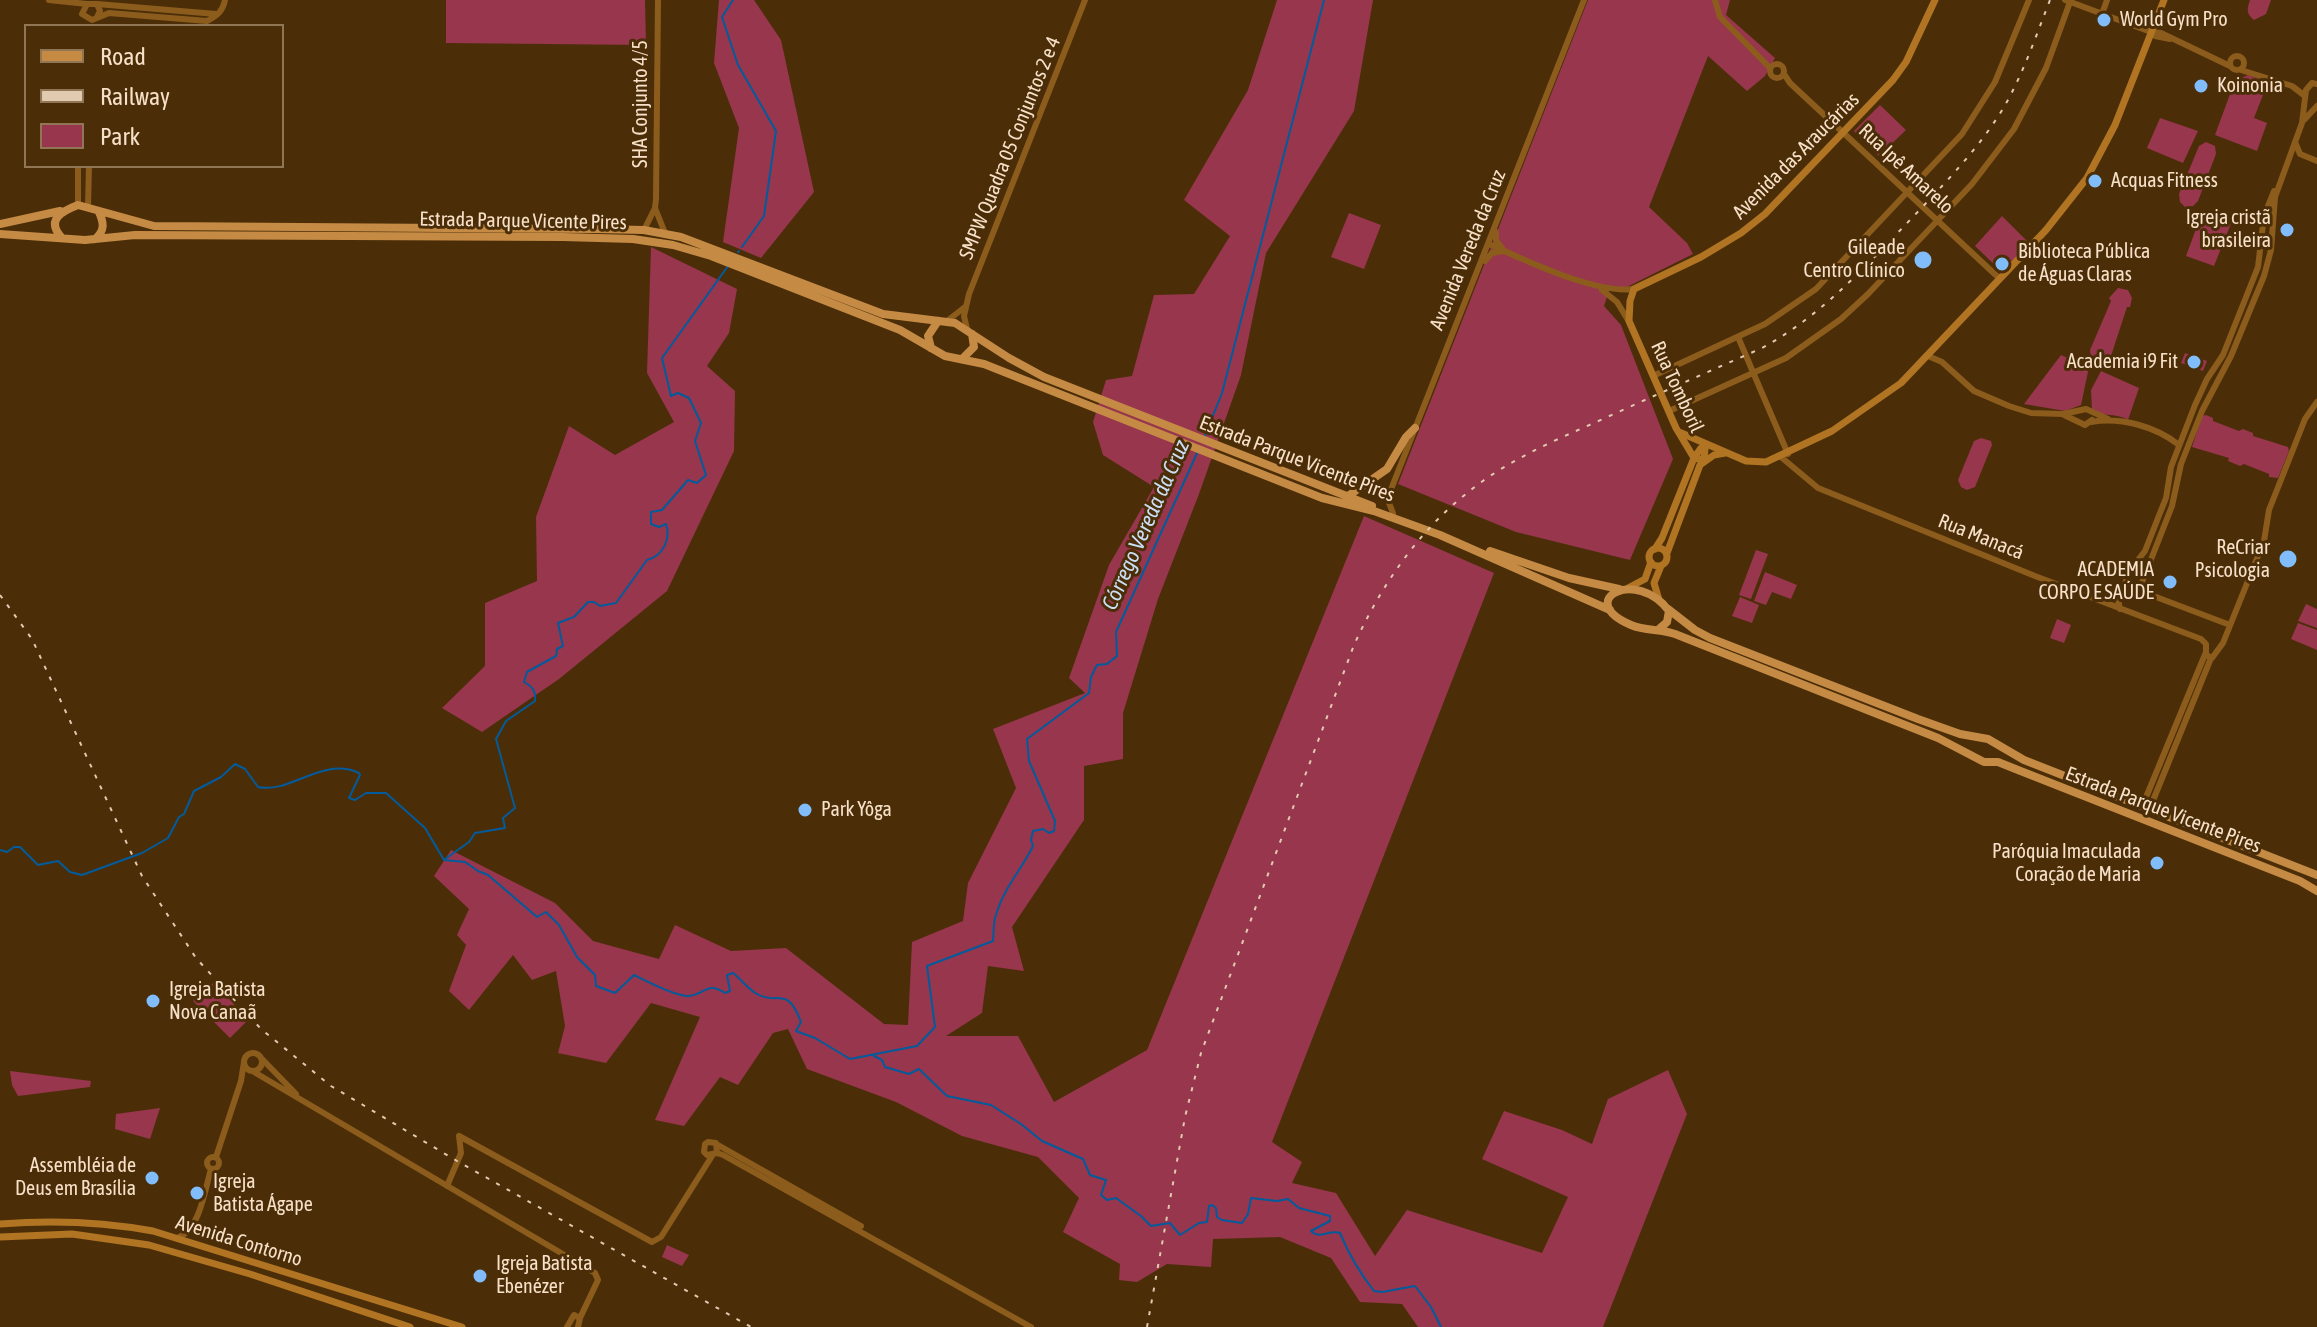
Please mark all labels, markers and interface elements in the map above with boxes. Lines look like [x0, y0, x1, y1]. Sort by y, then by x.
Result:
place label: World Gym Pro [2120, 8, 2228, 32]
marker: World Gym Pro [2095, 11, 2113, 29]
legend [24, 24, 284, 168]
street label: SMPW Quadra 05 Conjuntos 2 e 4 [954, 33, 1066, 263]
street label: SHA Conjunto 4/5 [629, 40, 653, 168]
text: Road [100, 43, 146, 70]
place label: Koinonia [2217, 74, 2283, 98]
marker: Koinonia [2192, 77, 2210, 95]
text: Railway [100, 83, 170, 110]
street label: Avenida das Araucárias [1728, 88, 1864, 224]
street label: Rua Ipê Amarelo [1854, 119, 1958, 219]
text: Park [100, 123, 140, 150]
street label: Avenida Vereda da Cruz [1425, 166, 1511, 334]
place label: Acquas Fitness [2111, 169, 2218, 193]
marker: Acquas Fitness [2086, 172, 2104, 190]
place label: Igreja cristã brasileira [2186, 206, 2271, 253]
street label: Estrada Parque Vicente Pires [419, 207, 627, 235]
marker: Igreja cristã brasileira [2278, 221, 2296, 239]
place label: Gileade Centro Clínico [1803, 236, 1905, 283]
place label: Biblioteca Pública de Águas Claras [2018, 240, 2150, 287]
marker: Gileade Centro Clínico [1912, 249, 1934, 271]
marker: Biblioteca Pública de Águas Claras [1993, 255, 2011, 273]
street label: Rua Tomboril [1645, 338, 1709, 436]
place label: Academia i9 Fit [2067, 350, 2178, 374]
marker: Academia i9 Fit [2185, 353, 2203, 371]
street label: Estrada Parque Vicente Pires [1196, 411, 1398, 507]
water label: Córrego Vereda da Cruz [1097, 436, 1195, 614]
street label: Rua Manacá [1935, 509, 2027, 565]
place label: ReCriar Psicologia [2195, 536, 2270, 583]
marker: ReCriar Psicologia [2277, 548, 2299, 570]
place label: ACADEMIA CORPO E SAÚDE [2039, 558, 2154, 605]
marker: ACADEMIA CORPO E SAÚDE [2161, 573, 2179, 591]
street label: Estrada Parque Vicente Pires [2062, 762, 2264, 858]
place label: Park Yôga [821, 798, 892, 822]
marker: Park Yôga [796, 801, 814, 819]
place label: Paróquia Imaculada Coração de Maria [1992, 840, 2141, 887]
marker: Paróquia Imaculada Coração de Maria [2148, 854, 2166, 872]
place label: Igreja Batista Nova Canaã [169, 978, 266, 1025]
marker: Igreja Batista Nova Canaã [144, 992, 162, 1010]
place label: Assembléia de Deus em Brasília [15, 1154, 136, 1201]
marker: Assembléia de Deus em Brasília [143, 1169, 161, 1187]
place label: Igreja Batista Ágape [213, 1170, 313, 1217]
marker: Igreja Batista Ágape [188, 1184, 206, 1202]
street label: Avenida Contorno [173, 1210, 305, 1272]
place label: Igreja Batista Ebenézer [496, 1252, 593, 1299]
marker: Igreja Batista Ebenézer [471, 1267, 489, 1285]

